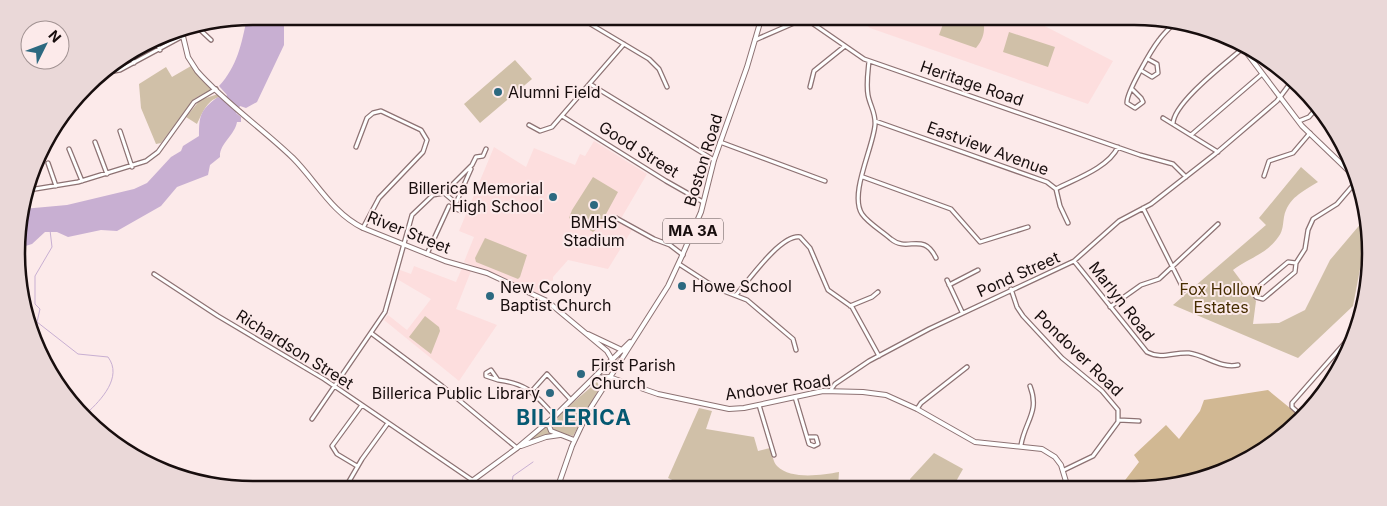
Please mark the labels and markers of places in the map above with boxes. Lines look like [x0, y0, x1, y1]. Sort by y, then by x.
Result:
place label: Alumni Field [508, 82, 601, 102]
marker: Alumni Field [492, 86, 504, 98]
place label: Billerica Memorial High School [408, 178, 543, 216]
marker: Billerica Memorial High School [547, 191, 559, 203]
marker: BMHS Stadium [588, 199, 600, 211]
place label: BMHS Stadium [563, 212, 625, 250]
place label: Howe School [692, 276, 792, 296]
place label: New Colony Baptist Church [500, 277, 612, 315]
marker: Howe School [676, 280, 688, 292]
marker: New Colony Baptist Church [484, 290, 496, 302]
place label: First Parish Church [591, 355, 676, 393]
marker: First Parish Church [575, 368, 587, 380]
place label: Billerica Public Library [372, 383, 540, 403]
marker: Billerica Public Library [544, 387, 556, 399]

